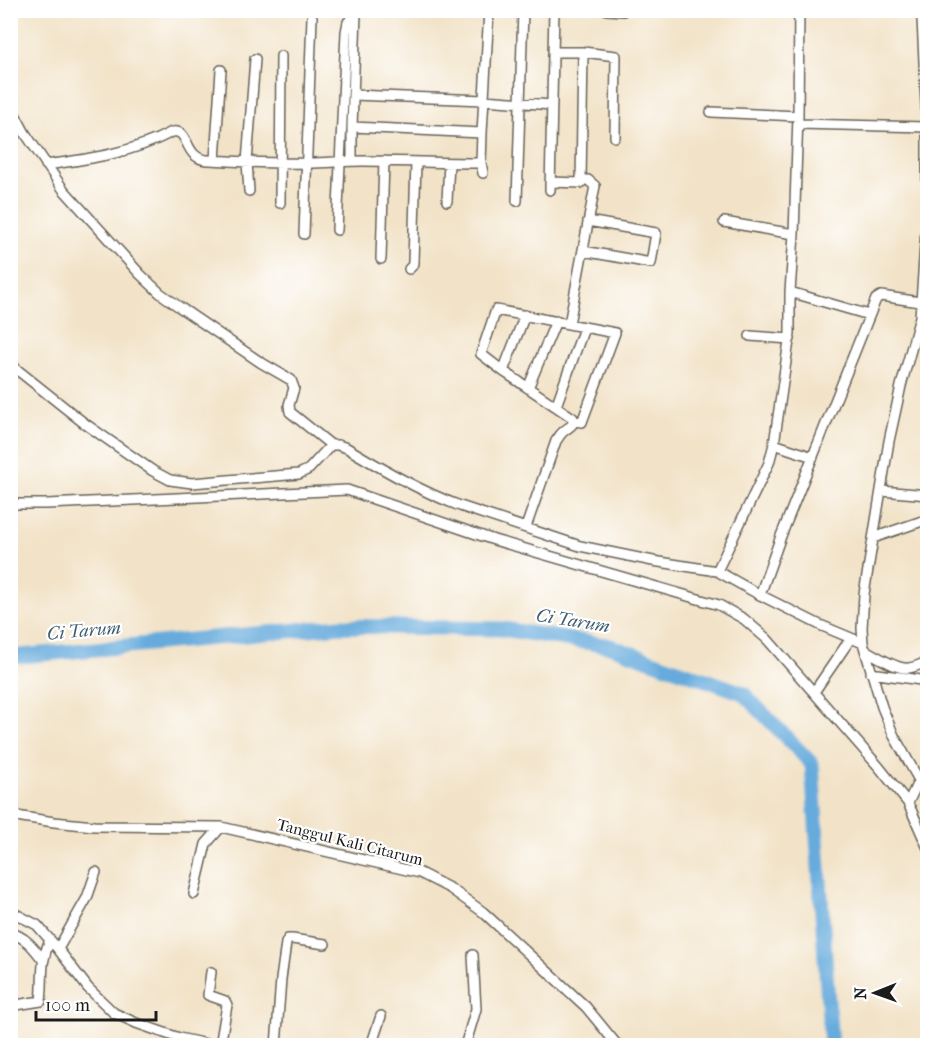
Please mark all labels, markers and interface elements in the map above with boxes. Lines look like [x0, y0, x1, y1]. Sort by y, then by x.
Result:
water label: Ci Tarum [535, 605, 611, 637]
water label: Ci Tarum [46, 617, 122, 645]
street label: Tanggul Kali Citarum [275, 815, 426, 870]
north arrow [845, 963, 905, 1023]
scale bar [36, 984, 156, 1022]
text: N [851, 986, 870, 999]
text: 100 m [45, 995, 90, 1016]

